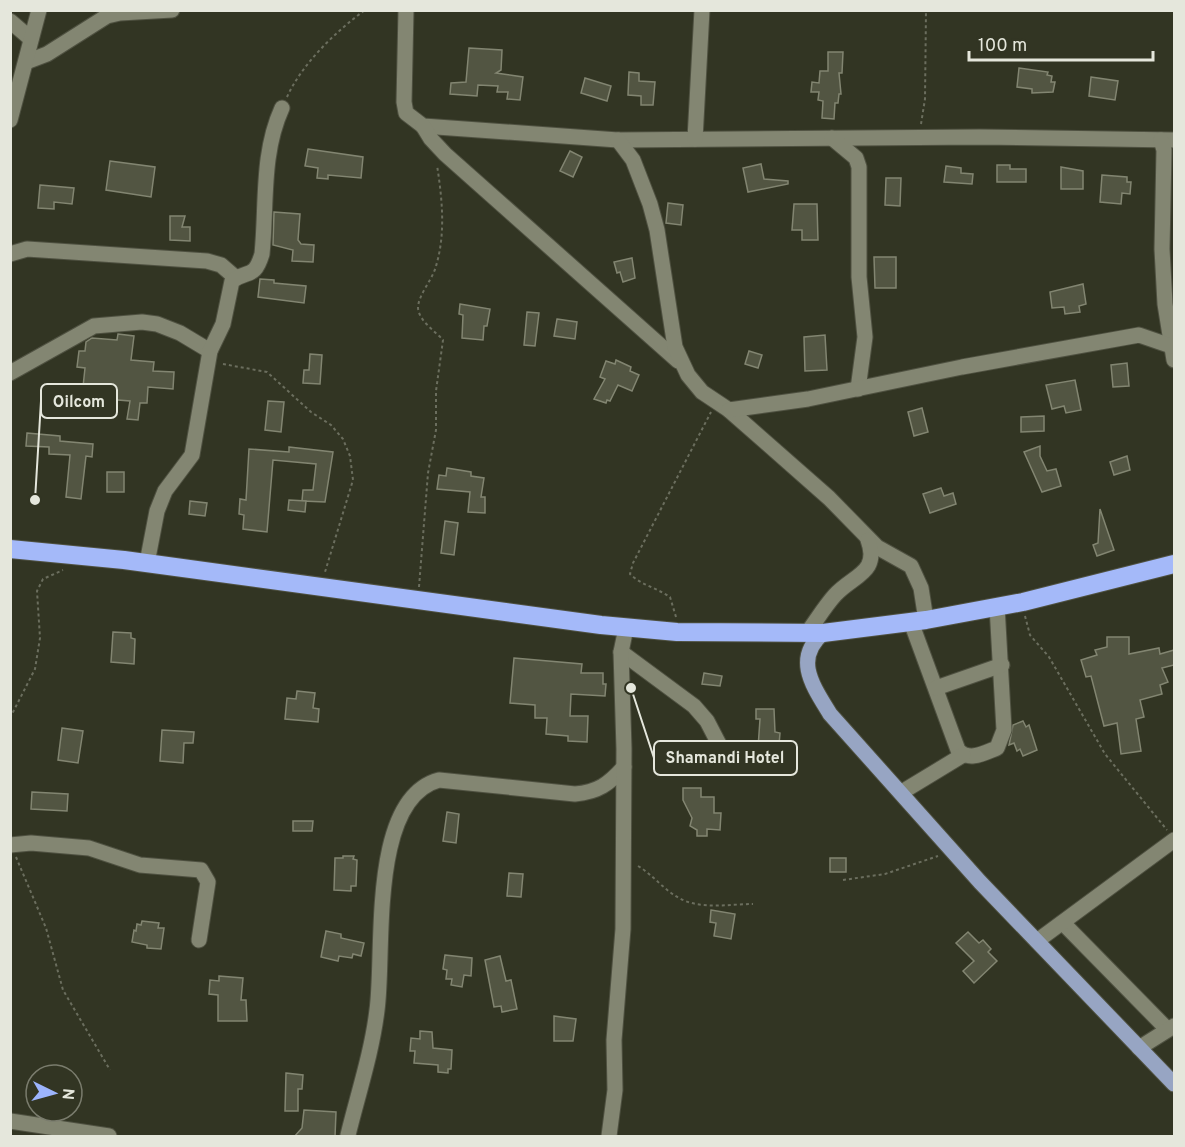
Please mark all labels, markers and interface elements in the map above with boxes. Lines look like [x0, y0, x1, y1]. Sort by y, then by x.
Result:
scale bar [969, 24, 1154, 62]
text: 100 m [978, 35, 1027, 58]
callout: Oilcom [41, 384, 117, 418]
text: Oilcom [53, 393, 105, 413]
callout: Shamandi Hotel [654, 741, 797, 775]
text: Shamandi Hotel [666, 749, 784, 769]
north arrow [24, 1063, 84, 1123]
text: N [56, 1088, 77, 1101]

